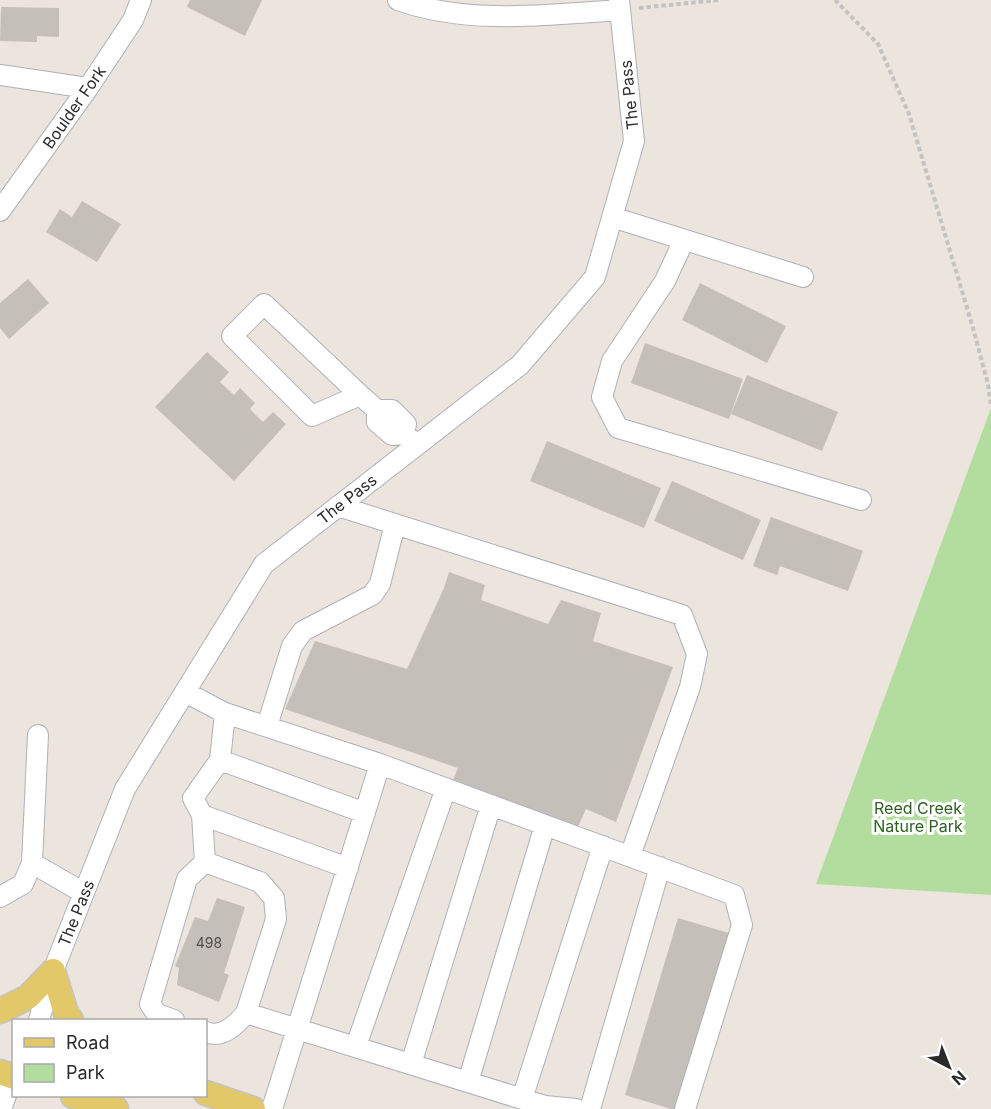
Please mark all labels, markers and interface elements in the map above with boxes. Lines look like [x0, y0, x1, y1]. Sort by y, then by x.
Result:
street label: The Pass [615, 59, 643, 131]
street label: Boulder Fork [38, 62, 110, 152]
street label: The Pass [313, 470, 381, 528]
park label: Reed Creek Nature Park [873, 798, 963, 836]
street label: The Pass [54, 877, 98, 949]
house number: 498 [196, 934, 222, 951]
legend [12, 1019, 207, 1097]
text: Road [66, 1032, 109, 1053]
north arrow [919, 1037, 979, 1097]
text: Park [66, 1062, 105, 1083]
text: N [948, 1067, 970, 1090]

